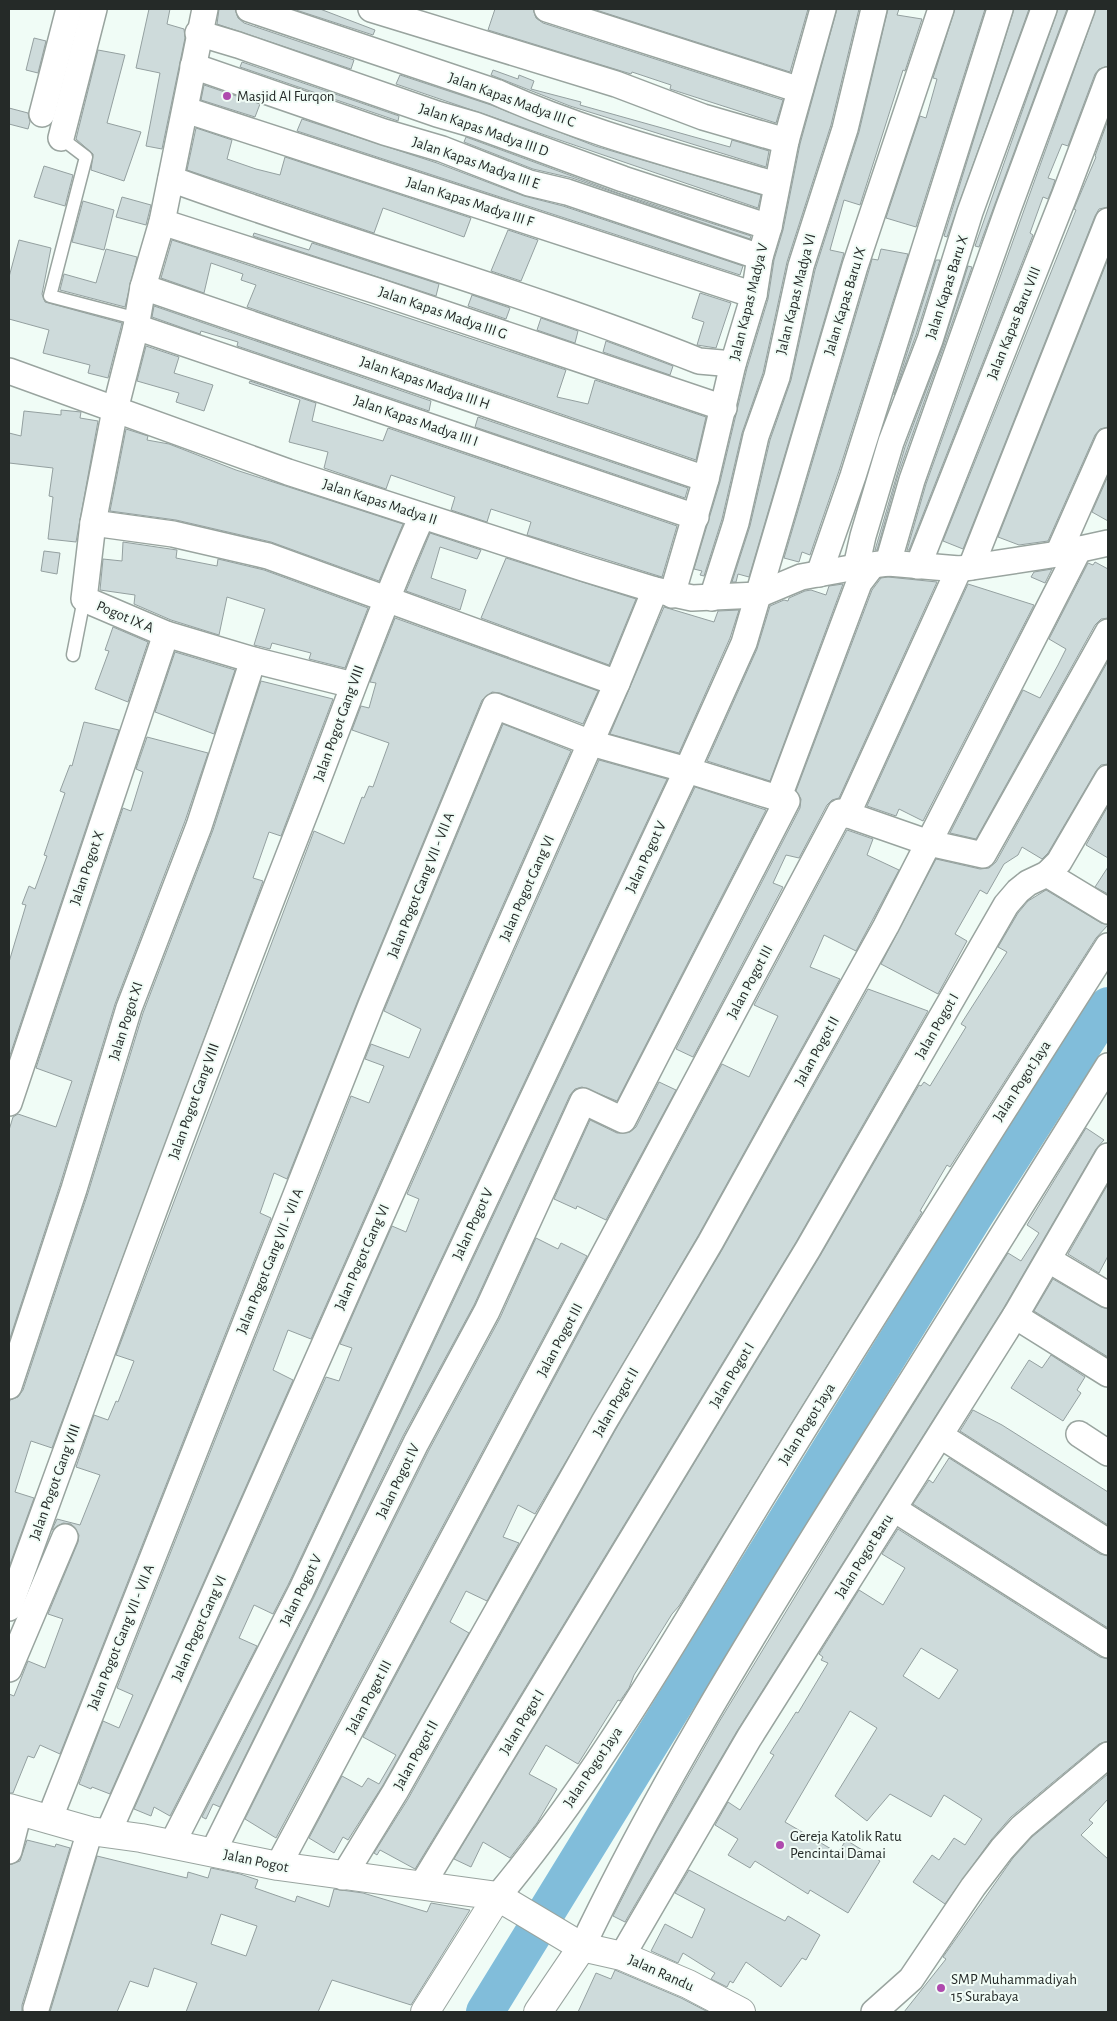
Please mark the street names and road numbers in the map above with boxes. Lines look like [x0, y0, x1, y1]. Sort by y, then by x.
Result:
street label: Jalan Kapas Madya III C [447, 70, 578, 130]
street label: Jalan Kapas Madya III D [417, 101, 551, 159]
street label: Jalan Kapas Madya III E [411, 134, 541, 192]
street label: Jalan Kapas Madya III F [405, 174, 536, 230]
street label: Jalan Kapas Madya VI [774, 232, 818, 356]
street label: Jalan Kapas Baru X [923, 233, 971, 341]
street label: Jalan Kapas Madya V [727, 241, 771, 362]
street label: Jalan Kapas Baru IX [821, 245, 869, 357]
street label: Jalan Kapas Baru VIII [985, 265, 1043, 381]
street label: Jalan Kapas Madya III G [377, 284, 509, 342]
street label: Jalan Kapas Madya III H [358, 354, 492, 412]
street label: Jalan Kapas Madya III I [352, 393, 480, 449]
street label: Jalan Kapas Madya II [321, 476, 439, 528]
street label: Pogot IX A [94, 598, 156, 636]
street label: Jalan Pogot Gang VIII [311, 663, 367, 783]
street label: Jalan Pogot Gang VII - VII A [385, 810, 457, 960]
street label: Jalan Pogot V [623, 818, 669, 895]
street label: Jalan Pogot X [67, 829, 107, 907]
street label: Jalan Pogot Gang VI [497, 833, 557, 943]
street label: Jalan Pogot III [724, 943, 776, 1021]
street label: Jalan Pogot XI [106, 980, 146, 1062]
street label: Jalan Pogot I [912, 991, 962, 1061]
street label: Jalan Pogot II [792, 1014, 842, 1088]
street label: Jalan Pogot Jaya [990, 1038, 1054, 1124]
street label: Jalan Pogot Gang VIII [166, 1041, 222, 1161]
street label: Jalan Pogot V [450, 1185, 496, 1262]
street label: Jalan Pogot Gang VII - VII A [234, 1186, 306, 1336]
street label: Jalan Pogot Gang VI [332, 1202, 392, 1312]
street label: Jalan Pogot III [534, 1301, 586, 1379]
street label: Jalan Pogot I [707, 1340, 757, 1410]
street label: Jalan Pogot II [590, 1365, 642, 1439]
street label: Jalan Pogot Jaya [776, 1381, 838, 1467]
street label: Jalan Pogot Gang VIII [27, 1422, 83, 1542]
street label: Jalan Pogot IV [374, 1441, 423, 1521]
street label: Jalan Pogot Baru [832, 1511, 896, 1601]
street label: Jalan Pogot V [277, 1552, 325, 1628]
street label: Jalan Pogot Gang VII - VII A [85, 1562, 157, 1712]
street label: Jalan Pogot Gang VI [169, 1573, 229, 1683]
street label: Jalan Pogot III [343, 1658, 395, 1736]
street label: Jalan Pogot I [497, 1687, 547, 1757]
street label: Jalan Pogot II [391, 1718, 441, 1792]
street label: Jalan Pogot Jaya [561, 1724, 625, 1810]
street label: Jalan Pogot [222, 1847, 290, 1875]
street label: Jalan Randu [626, 1952, 696, 1994]

